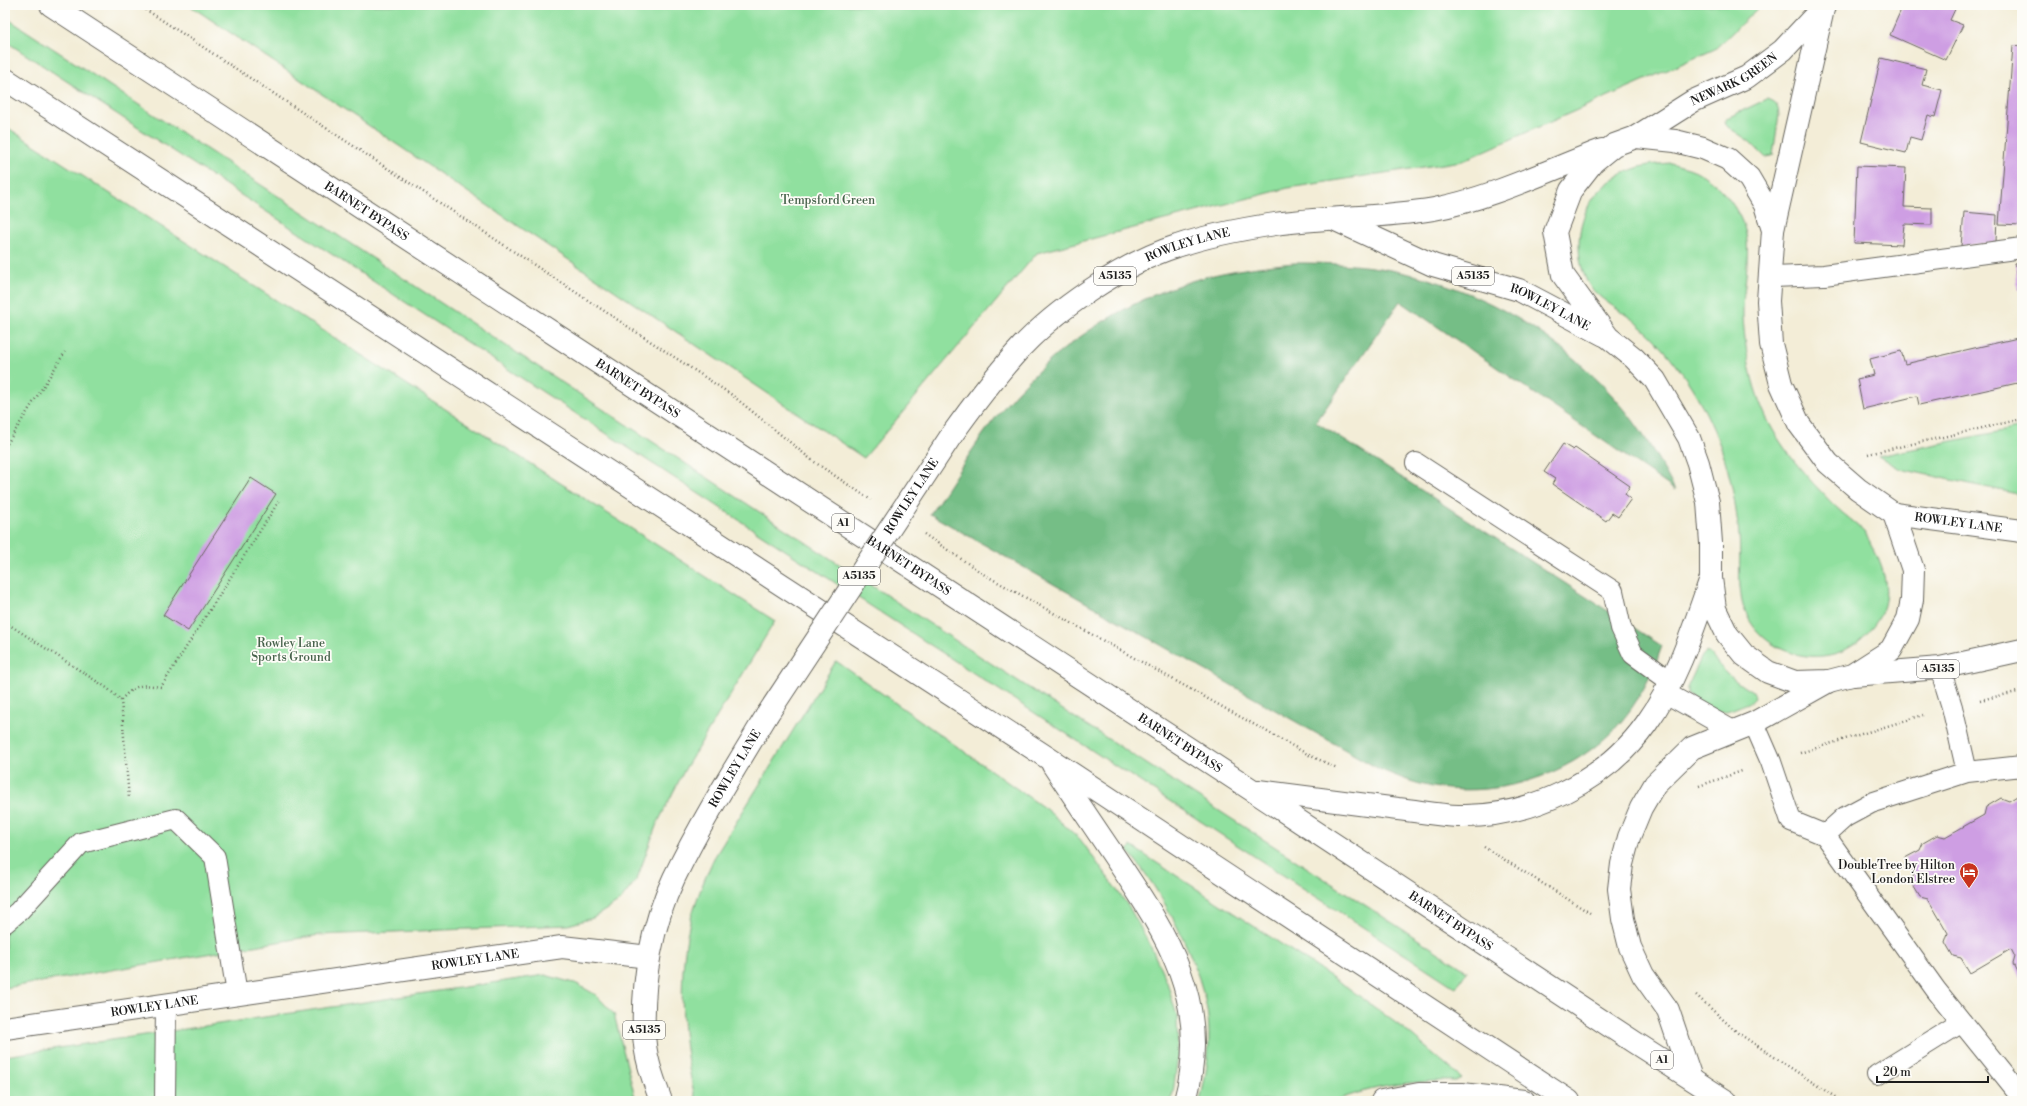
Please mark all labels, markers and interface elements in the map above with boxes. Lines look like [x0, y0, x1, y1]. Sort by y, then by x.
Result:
street label: NEWARK GREEN [1688, 49, 1780, 109]
street label: BARNET BYPASS [321, 178, 412, 244]
park label: Tempsford Green [781, 193, 875, 208]
street label: ROWLEY LANE [1143, 225, 1231, 265]
road number: A5135 [1094, 267, 1136, 285]
road number: A5135 [1452, 267, 1494, 285]
street label: ROWLEY LANE [1509, 280, 1593, 334]
street label: BARNET BYPASS [592, 355, 683, 422]
street label: ROWLEY LANE [881, 455, 942, 537]
street label: ROWLEY LANE [1914, 509, 2003, 536]
road number: A1 [832, 514, 854, 532]
street label: BARNET BYPASS [863, 532, 954, 599]
road number: A5135 [838, 567, 880, 585]
park label: Rowley Lane Sports Ground [251, 636, 331, 665]
road number: A5135 [1917, 660, 1959, 678]
street label: BARNET BYPASS [1134, 710, 1225, 776]
street label: ROWLEY LANE [706, 727, 764, 810]
place label: DoubleTree by Hilton London Elstree [1838, 858, 1955, 887]
hotel icon: DoubleTree by Hilton London Elstree [1958, 861, 1980, 889]
street label: BARNET BYPASS [1405, 887, 1496, 954]
street label: ROWLEY LANE [430, 946, 520, 973]
street label: ROWLEY LANE [110, 992, 199, 1020]
road number: A5135 [623, 1021, 665, 1039]
road number: A1 [1651, 1051, 1673, 1069]
scale bar [1877, 1058, 1988, 1084]
text: 20 m [1883, 1065, 1911, 1080]

